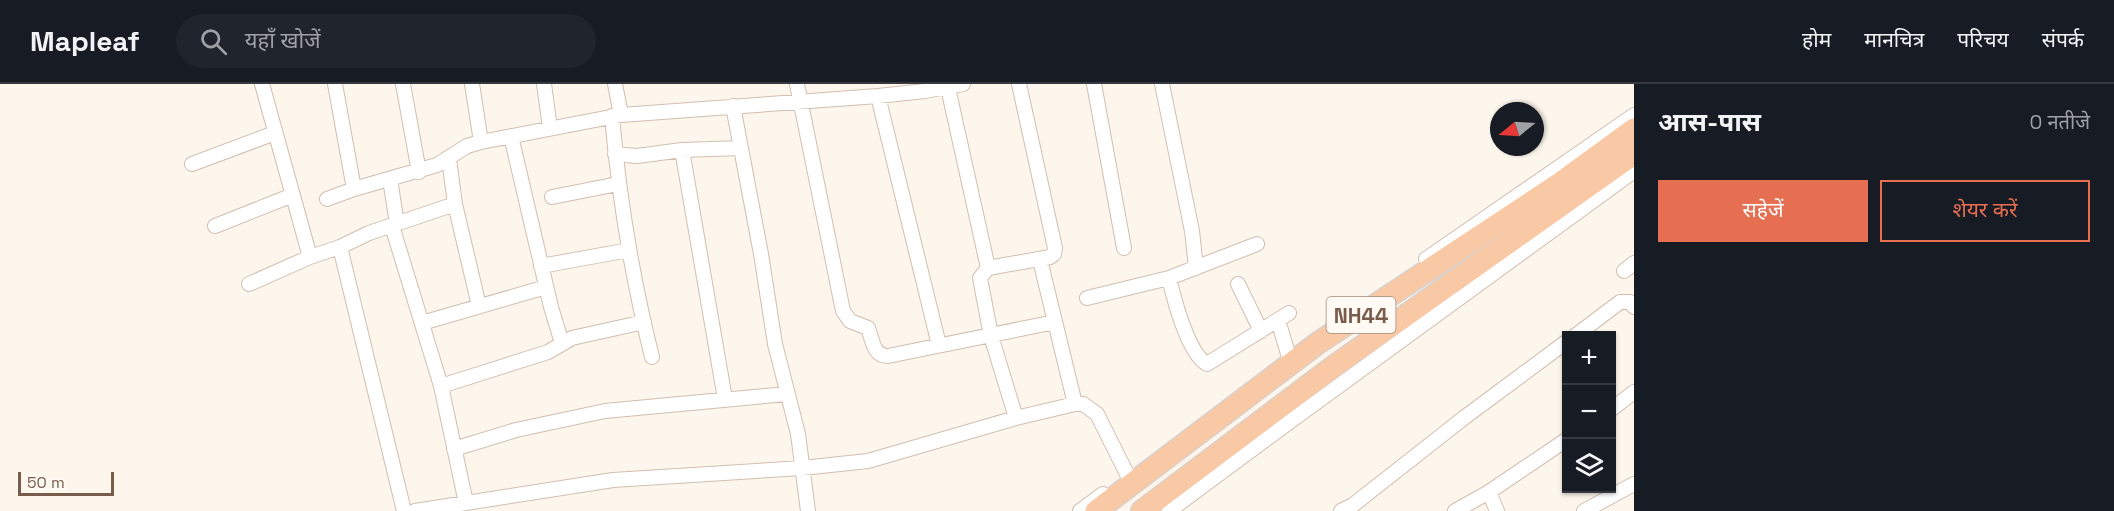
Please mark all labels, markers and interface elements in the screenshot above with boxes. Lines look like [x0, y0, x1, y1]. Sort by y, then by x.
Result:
search box [176, 14, 596, 68]
text: Mapleaf [30, 23, 140, 59]
icon: search [197, 25, 230, 58]
text: यहाँ खोजें [245, 26, 321, 54]
text: होम [1802, 26, 1831, 53]
text: मानचित्र [1864, 26, 1924, 53]
text: परिचय [1957, 26, 2009, 53]
text: संपर्क [2042, 26, 2084, 53]
north arrow [1490, 102, 1544, 156]
text: आस-पास [1658, 105, 1761, 139]
text: 0 नतीजे [2030, 109, 2090, 135]
button: सहेजें [1658, 180, 1868, 242]
button: शेयर करें [1880, 180, 2090, 242]
road number: NH44 [1326, 297, 1396, 333]
map controls [1562, 331, 1616, 493]
button: + [1562, 331, 1616, 385]
button: − [1562, 385, 1616, 439]
button: layers [1562, 439, 1616, 493]
scale bar [18, 469, 114, 496]
text: 50 m [27, 472, 65, 493]

